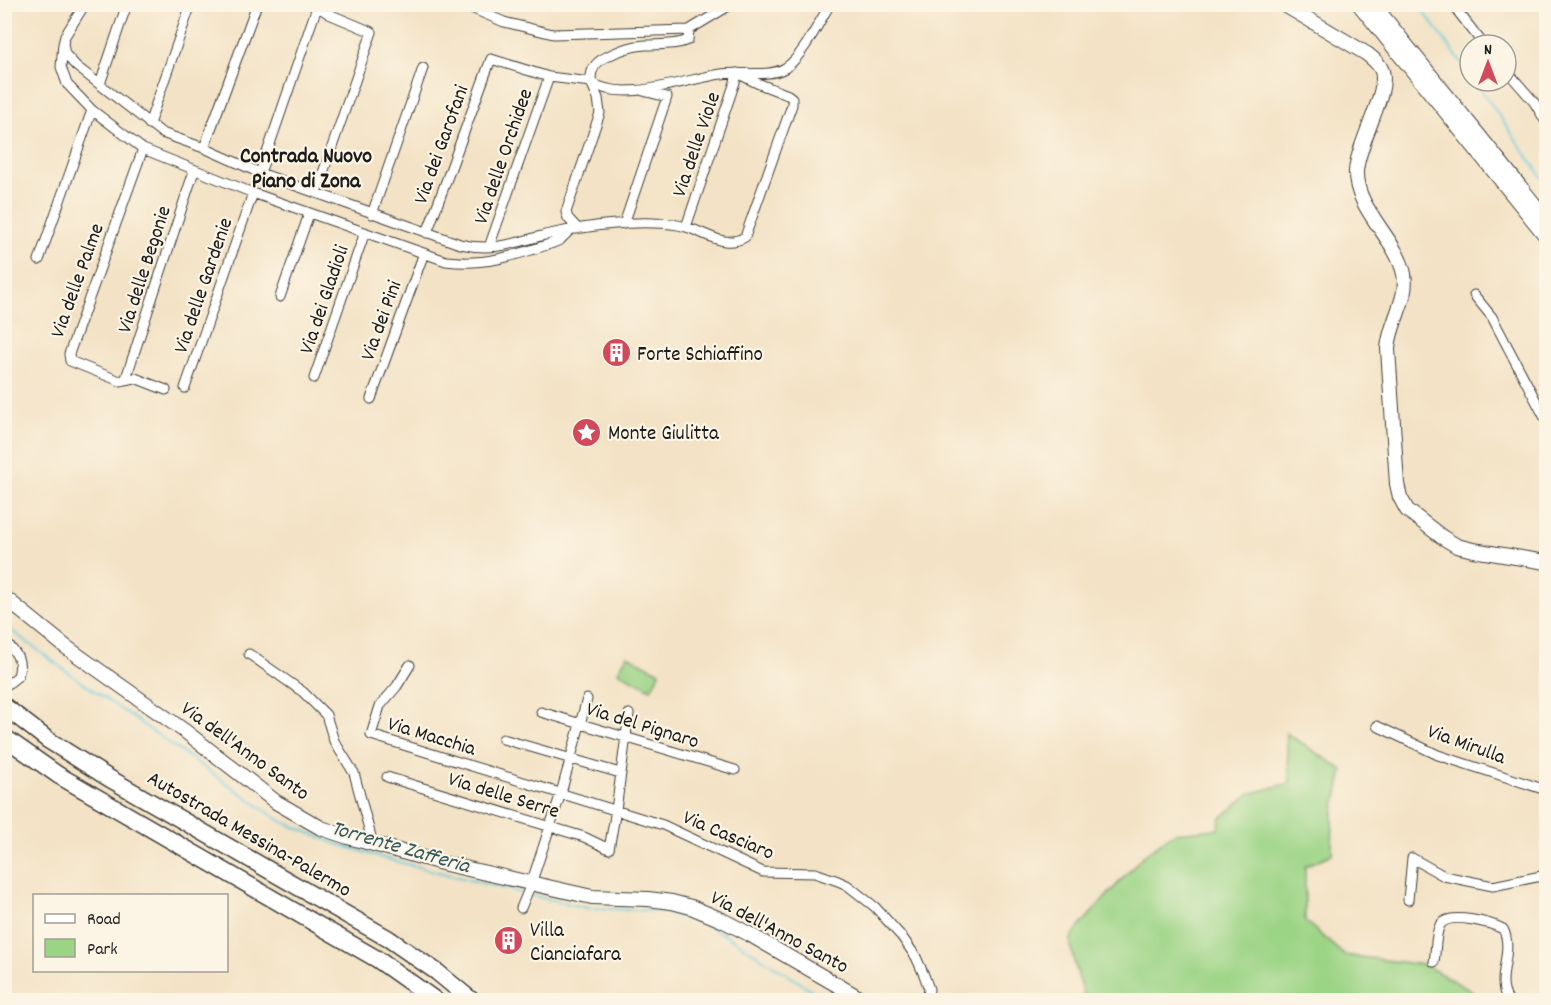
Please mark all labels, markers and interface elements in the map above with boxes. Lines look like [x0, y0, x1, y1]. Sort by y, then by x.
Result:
north arrow [1458, 33, 1518, 93]
text: N [1484, 39, 1492, 62]
street label: Via dei Garofani [407, 81, 478, 209]
street label: Via delle Orchidee [468, 85, 542, 229]
street label: Via delle Viole [666, 88, 730, 202]
district label: Contrada Nuovo Piano di Zona [240, 142, 372, 198]
street label: Via delle Begonie [111, 202, 181, 337]
street label: Via delle Gardenie [168, 214, 242, 358]
street label: Via delle Palme [44, 220, 113, 342]
street label: Via dei Gladioli [293, 241, 359, 359]
street label: Via dei Pini [354, 277, 411, 365]
building icon: Forte Schiaffino [600, 337, 632, 369]
place label: Forte Schiaffino [637, 341, 763, 371]
place icon: Monte Giulitta [571, 416, 603, 448]
place label: Monte Giulitta [608, 420, 720, 450]
street label: Via dell'Anno Santo [174, 695, 315, 809]
street label: Via del Pignaro [582, 695, 702, 758]
street label: Via Macchia [383, 710, 480, 766]
street label: Via Mirulla [1423, 718, 1510, 774]
street label: Autostrada Messina-Palermo [141, 765, 356, 906]
street label: Via delle Serre [444, 766, 563, 828]
street label: Via Casciaro [677, 804, 778, 870]
water label: Torrente Zafferia [327, 814, 475, 883]
street label: Via dell'Anno Santo [704, 885, 853, 983]
legend [33, 894, 228, 972]
text: Road [87, 908, 121, 933]
place label: Villa Cianciafara [530, 917, 622, 971]
building icon: Villa Cianciafara [493, 925, 525, 957]
text: Park [87, 938, 118, 963]

